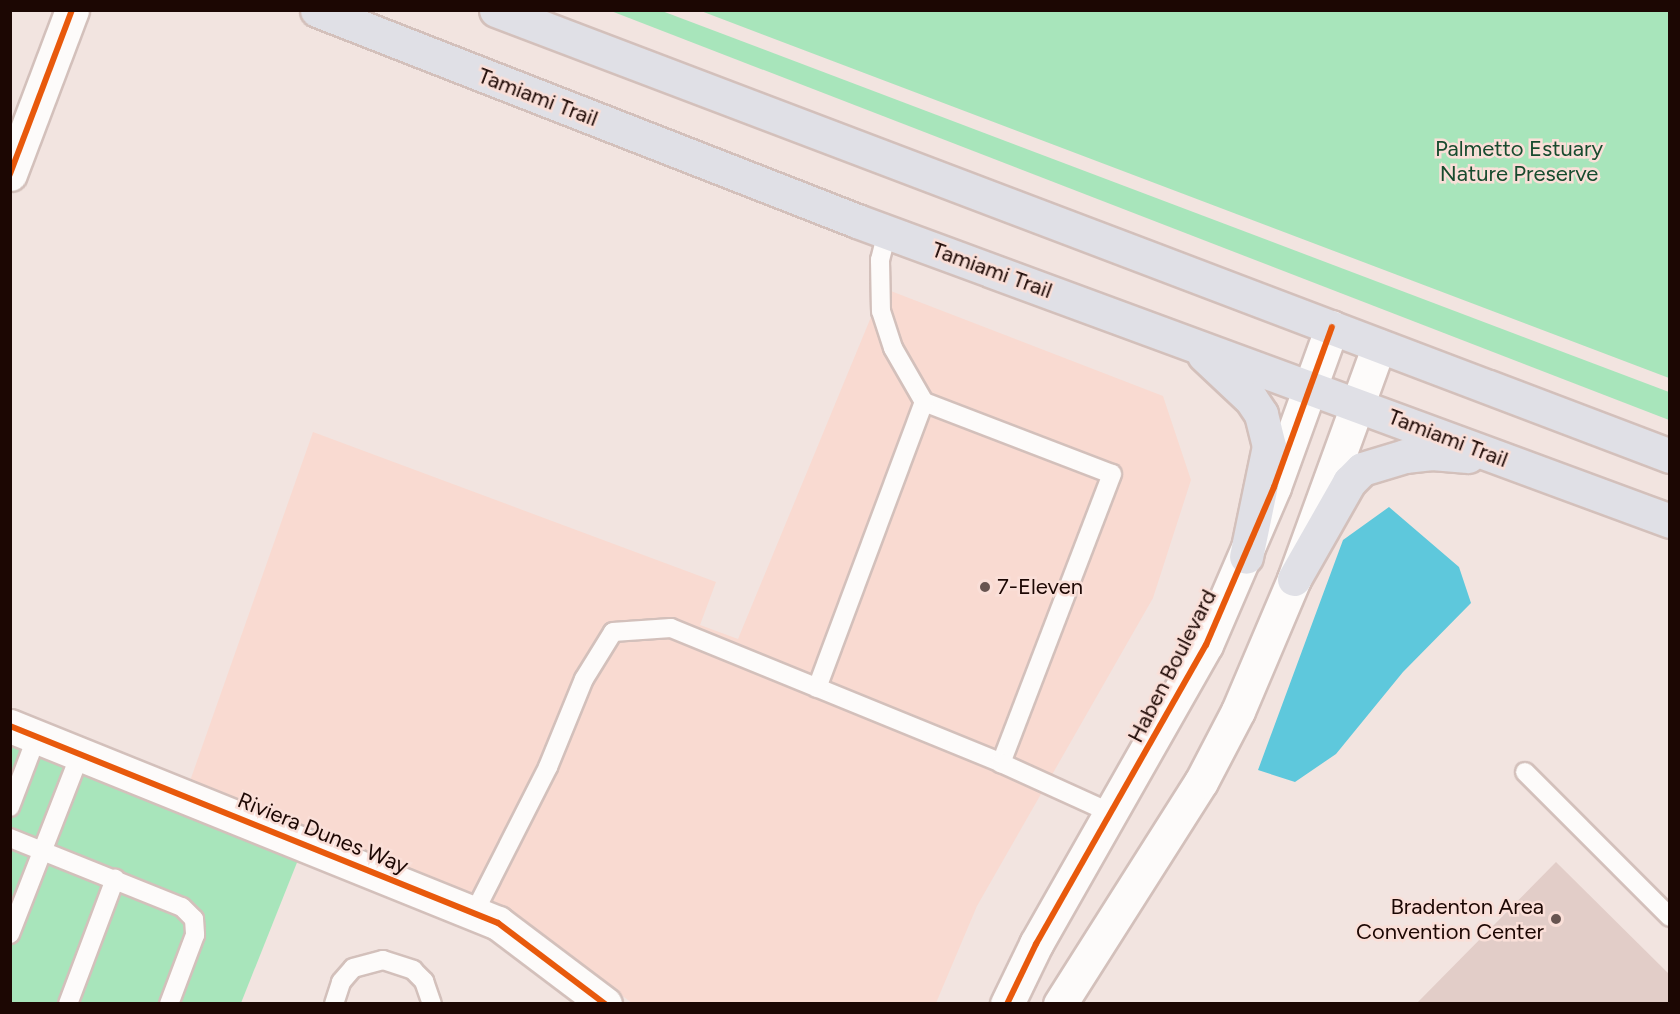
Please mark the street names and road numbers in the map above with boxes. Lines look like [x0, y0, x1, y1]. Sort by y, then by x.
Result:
street label: Tamiami Trail [474, 62, 602, 132]
street label: Tamiami Trail [928, 236, 1056, 304]
street label: Tamiami Trail [1384, 403, 1512, 473]
street label: Haben Boulevard [1122, 585, 1222, 747]
street label: Riviera Dunes Way [234, 787, 412, 879]

